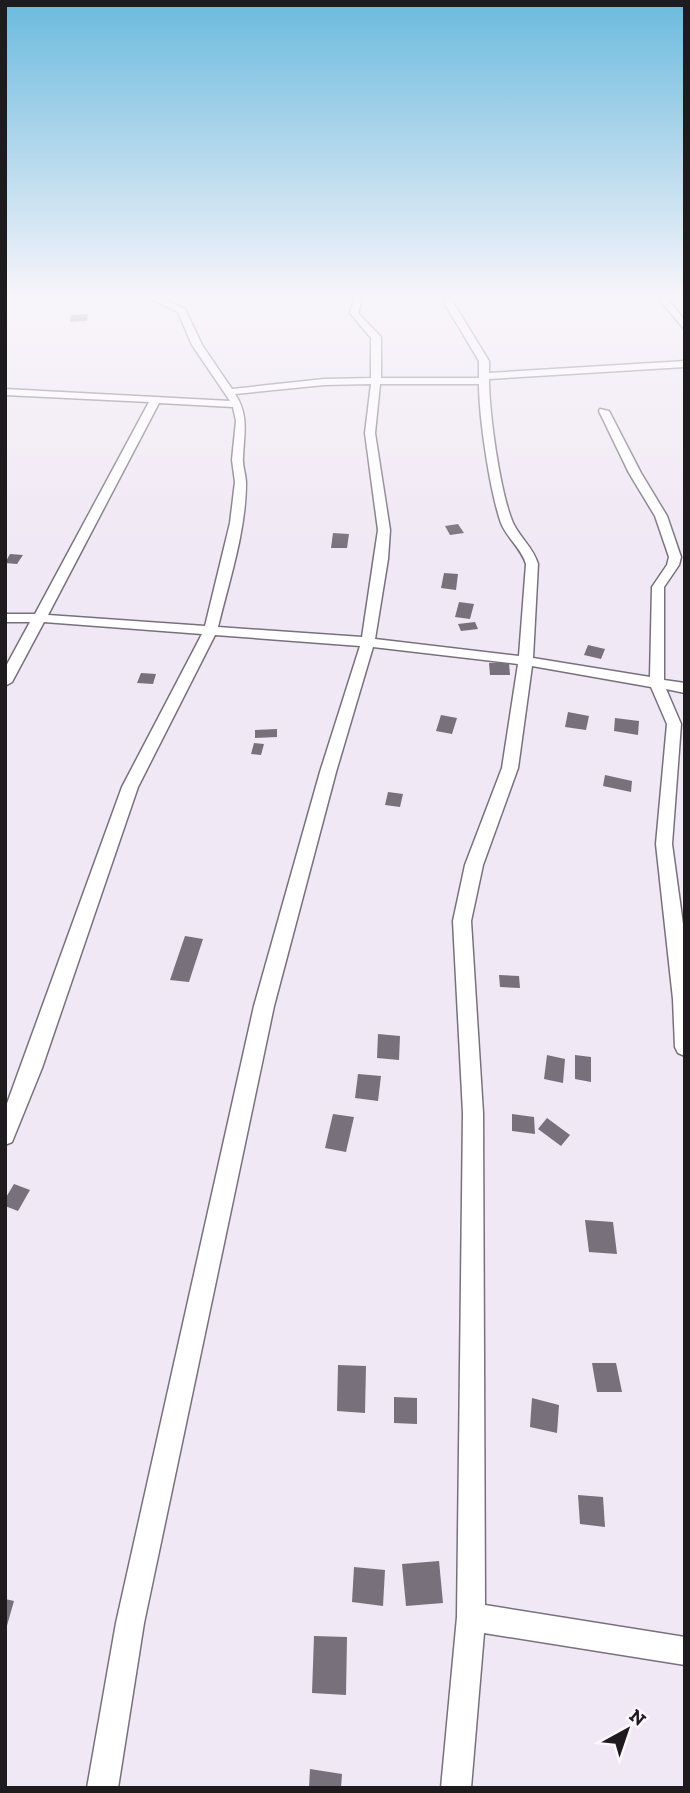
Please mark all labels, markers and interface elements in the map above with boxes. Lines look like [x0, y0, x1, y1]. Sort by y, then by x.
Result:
north arrow [592, 1695, 662, 1765]
text: N [625, 1704, 651, 1731]

